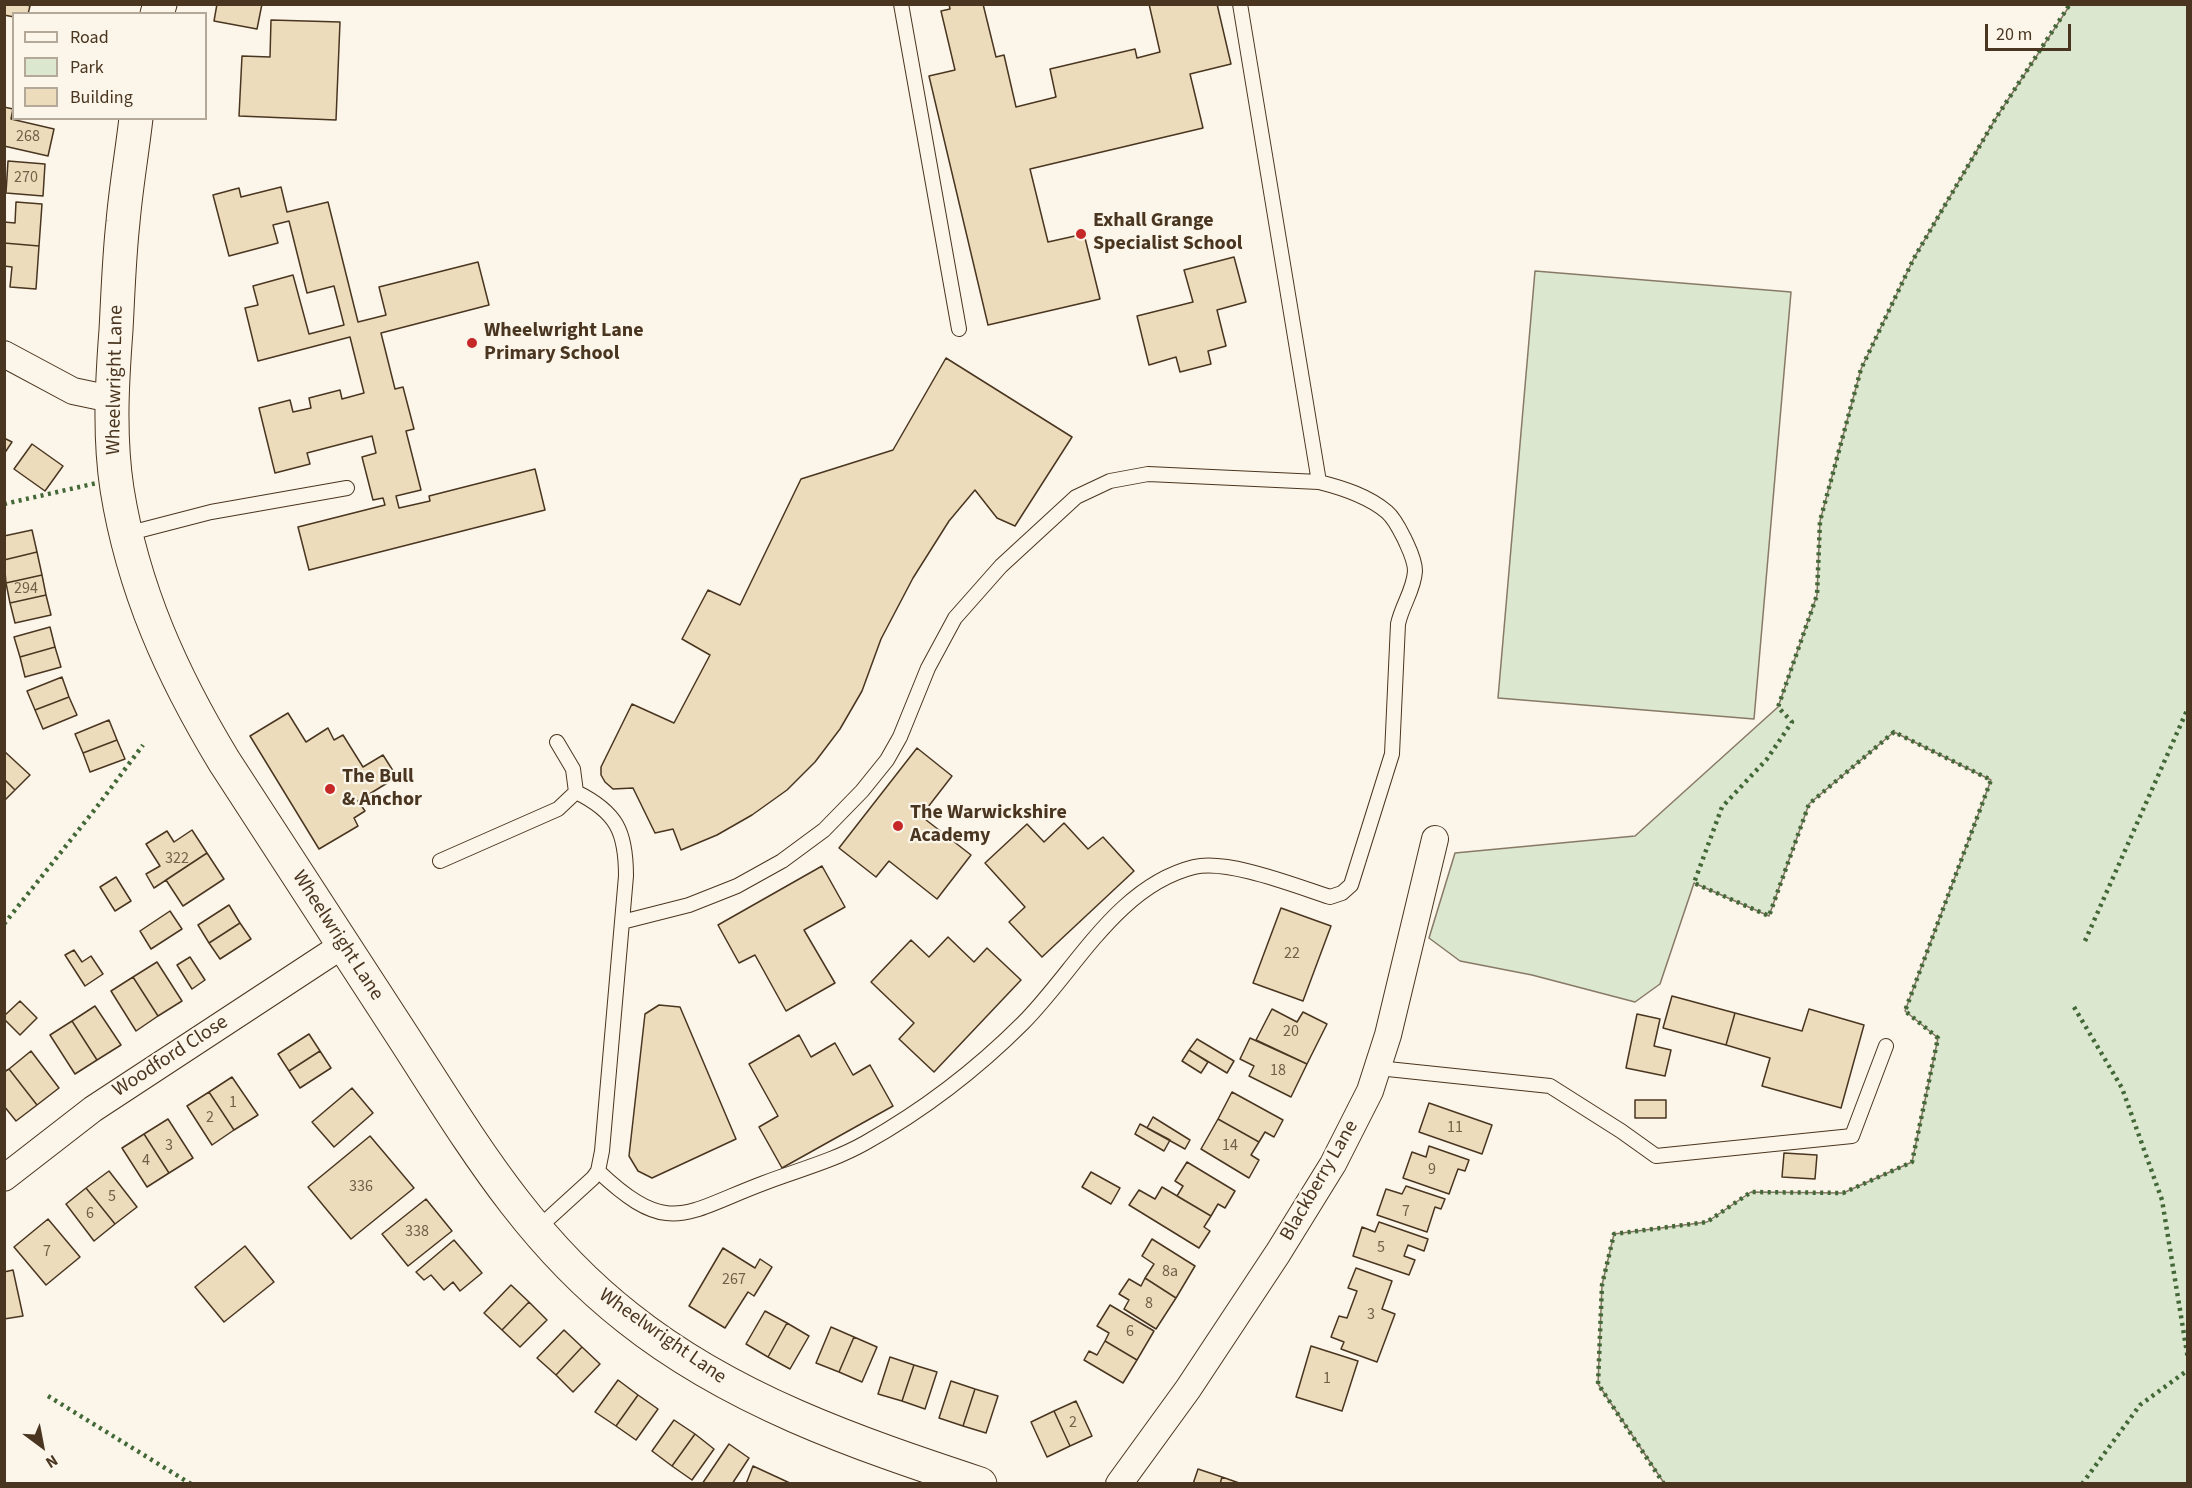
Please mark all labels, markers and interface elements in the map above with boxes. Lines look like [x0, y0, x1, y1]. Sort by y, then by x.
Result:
legend [12, 12, 207, 120]
scale bar [1988, 12, 2074, 50]
text: 20 m [1996, 22, 2032, 47]
text: Road [70, 25, 109, 50]
text: Park [70, 55, 104, 80]
text: Building [70, 85, 133, 110]
house number: 268 [16, 127, 40, 147]
house number: 270 [14, 168, 38, 188]
place label: Exhall Grange Specialist School [1093, 210, 1243, 257]
marker: Exhall Grange Specialist School [1074, 227, 1088, 241]
street label: Wheelwright Lane [103, 305, 129, 455]
place label: Wheelwright Lane Primary School [484, 320, 644, 367]
marker: Wheelwright Lane Primary School [465, 336, 479, 350]
house number: 294 [14, 579, 38, 599]
place label: The Bull & Anchor [342, 766, 422, 813]
marker: The Bull & Anchor [323, 782, 337, 796]
place label: The Warwickshire Academy [910, 802, 1067, 849]
marker: The Warwickshire Academy [891, 819, 905, 833]
house number: 322 [165, 849, 189, 869]
street label: Wheelwright Lane [286, 866, 388, 1006]
house number: 22 [1284, 944, 1300, 964]
street label: Woodford Close [109, 1011, 233, 1103]
house number: 20 [1283, 1022, 1299, 1042]
house number: 18 [1270, 1061, 1286, 1081]
house number: 1 [229, 1093, 237, 1113]
house number: 2 [206, 1108, 214, 1128]
street label: Blackberry Lane [1276, 1116, 1364, 1246]
house number: 11 [1447, 1118, 1463, 1138]
house number: 3 [165, 1136, 173, 1156]
house number: 14 [1222, 1136, 1238, 1156]
house number: 4 [142, 1151, 150, 1171]
house number: 9 [1428, 1160, 1436, 1180]
house number: 336 [349, 1177, 373, 1197]
house number: 5 [108, 1187, 116, 1207]
house number: 7 [1402, 1202, 1410, 1222]
house number: 6 [86, 1204, 94, 1224]
house number: 338 [405, 1222, 429, 1242]
house number: 5 [1377, 1238, 1385, 1258]
house number: 7 [43, 1242, 51, 1262]
house number: 8a [1162, 1262, 1178, 1282]
house number: 267 [722, 1270, 746, 1290]
street label: Wheelwright Lane [594, 1284, 730, 1390]
house number: 8 [1145, 1294, 1153, 1314]
house number: 3 [1367, 1305, 1375, 1325]
house number: 6 [1126, 1322, 1134, 1342]
house number: 1 [1323, 1369, 1331, 1389]
house number: 2 [1069, 1413, 1077, 1433]
north arrow [12, 1416, 72, 1476]
text: N [41, 1449, 62, 1473]

